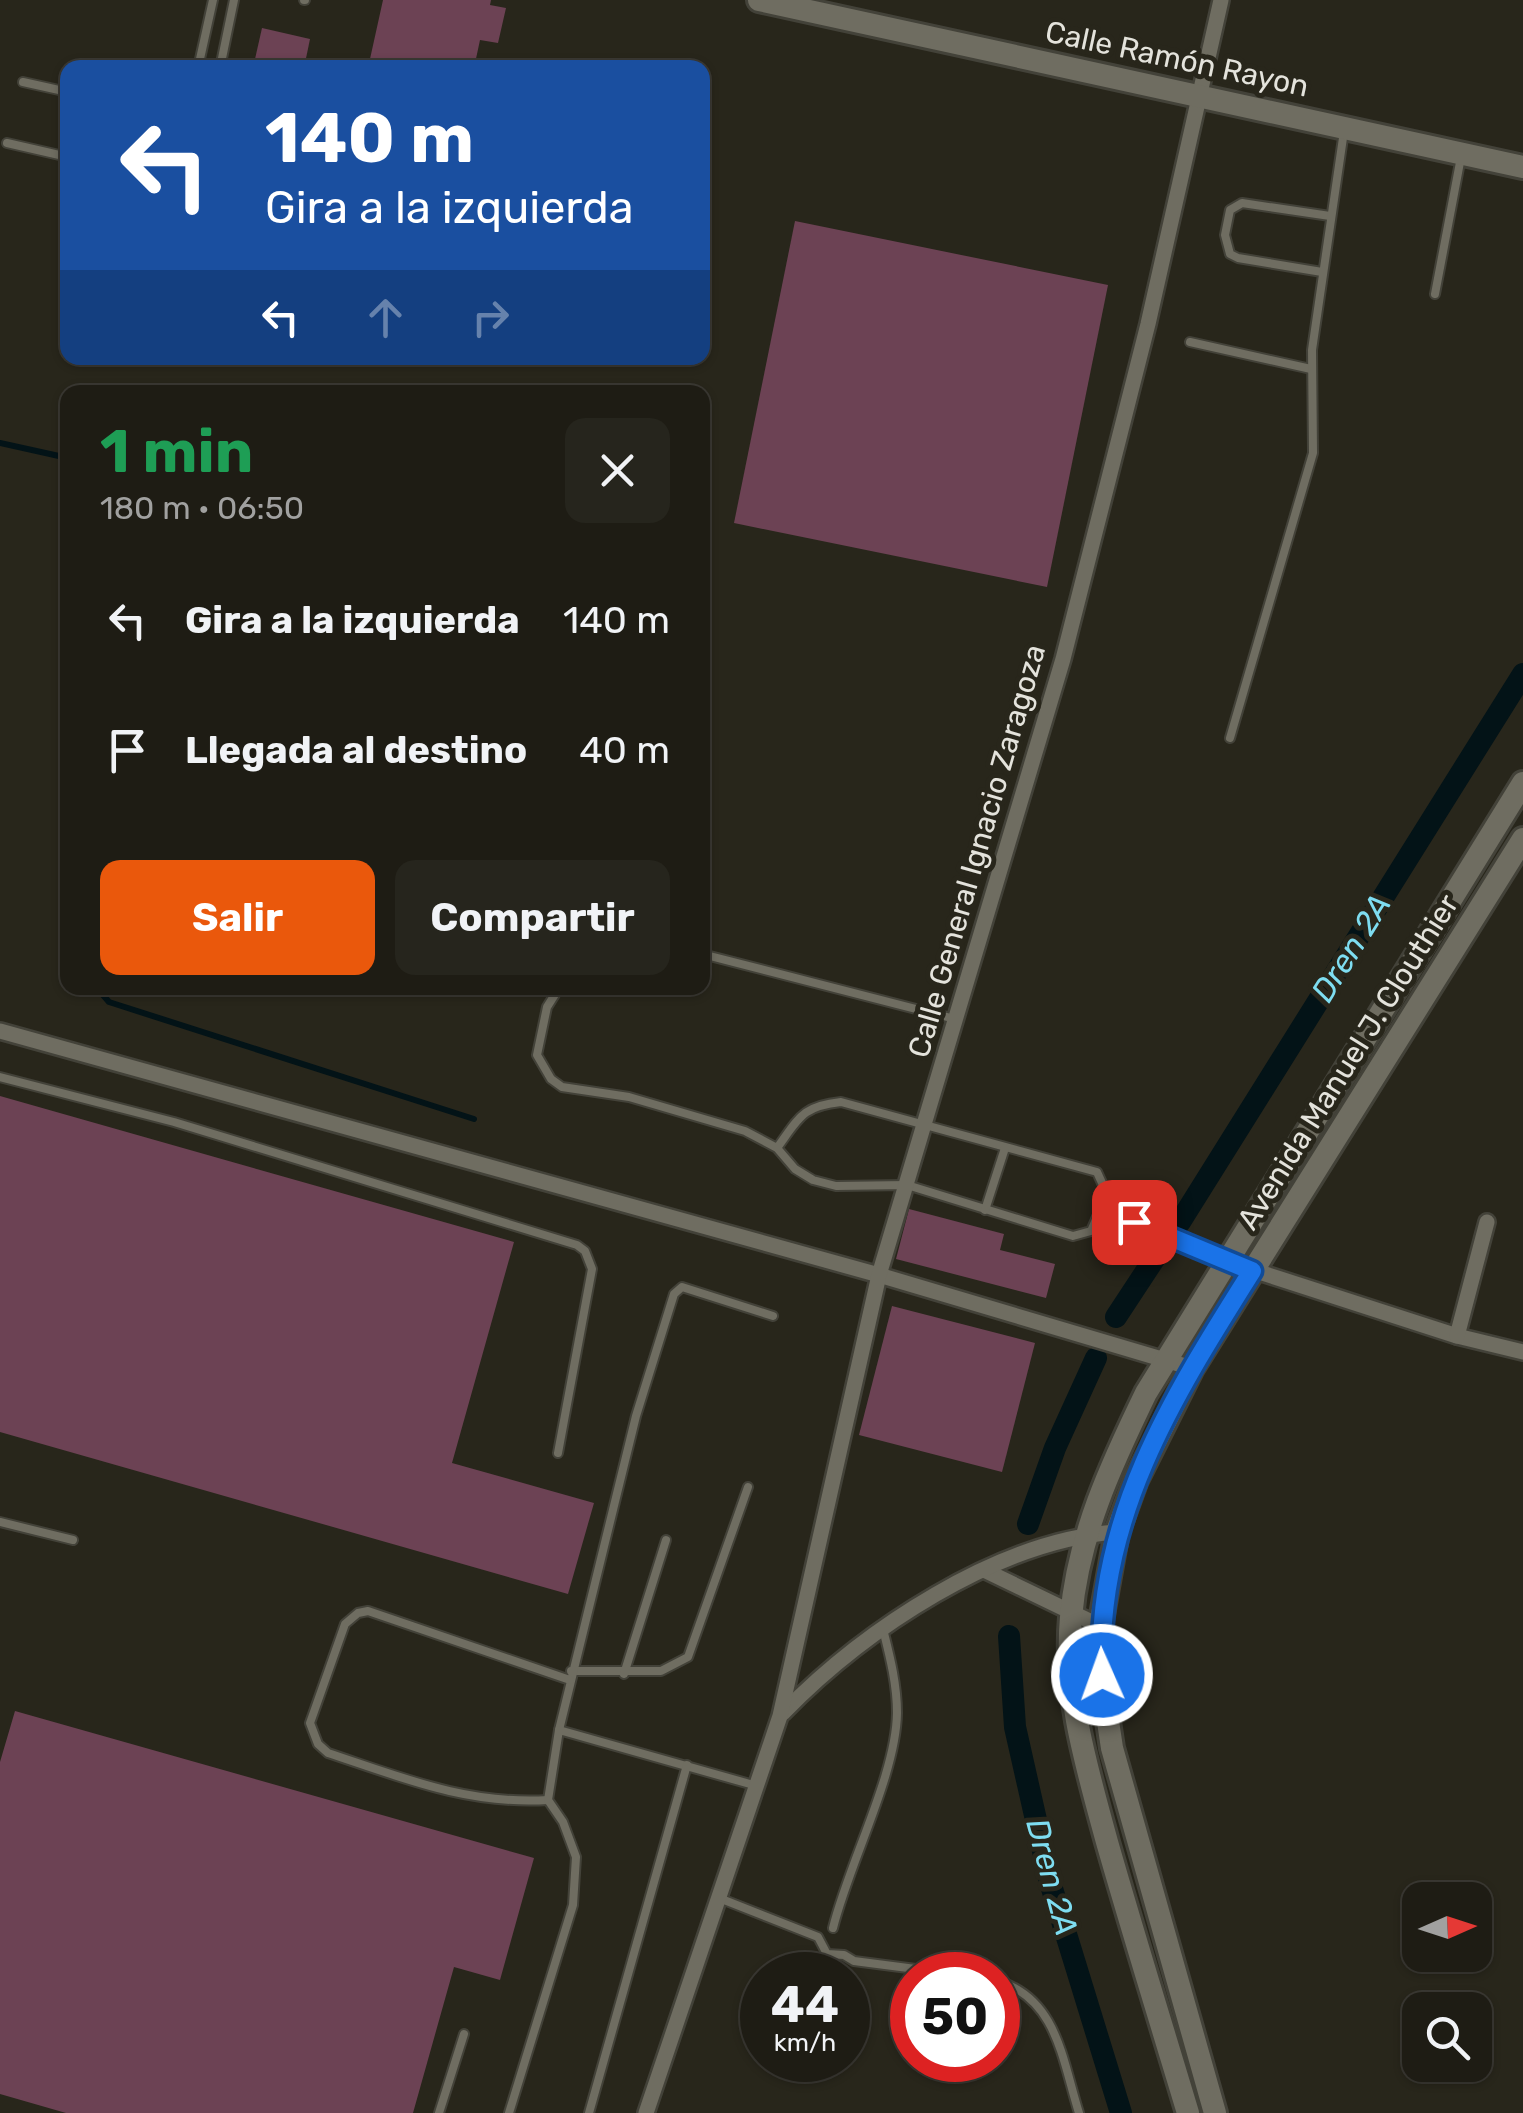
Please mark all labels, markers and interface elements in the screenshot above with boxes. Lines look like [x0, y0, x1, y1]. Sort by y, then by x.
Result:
street label: Calle Ramón Rayon [1042, 14, 1312, 104]
text: 140 m [265, 97, 474, 180]
icon: left [100, 100, 230, 230]
text: Gira a la izquierda [265, 181, 634, 234]
icon: left [253, 290, 308, 345]
icon: ahead [358, 290, 413, 345]
icon: right [463, 290, 518, 345]
text: 1 min [100, 416, 253, 487]
button: close [565, 418, 670, 523]
text: 180 m · 06:50 [100, 489, 304, 527]
icon: left [100, 593, 155, 648]
text: Gira a la izquierda [185, 597, 520, 643]
text: 140 m [563, 597, 670, 643]
street label: Calle General Ignacio Zaragoza [901, 640, 1053, 1062]
icon: arrive [100, 723, 155, 778]
text: Llegada al destino [185, 727, 527, 773]
text: 40 m [579, 727, 670, 773]
button: Salir [100, 860, 375, 975]
button: Compartir [395, 860, 670, 975]
street label: Avenida Manuel J. Clouthier [1230, 887, 1467, 1236]
water label: Dren 2A [1303, 887, 1399, 1009]
pin [1092, 1180, 1177, 1265]
icon: arrive [1107, 1195, 1162, 1250]
position arrow [1050, 1623, 1154, 1727]
water label: Dren 2A [1018, 1814, 1086, 1940]
north arrow [1402, 1882, 1492, 1972]
map controls [1402, 1882, 1492, 2082]
speed limit sign: 50 [890, 1952, 1020, 2082]
text: 44 [771, 1975, 839, 2035]
button: search [1402, 1992, 1492, 2082]
text: km/h [774, 2028, 836, 2057]

